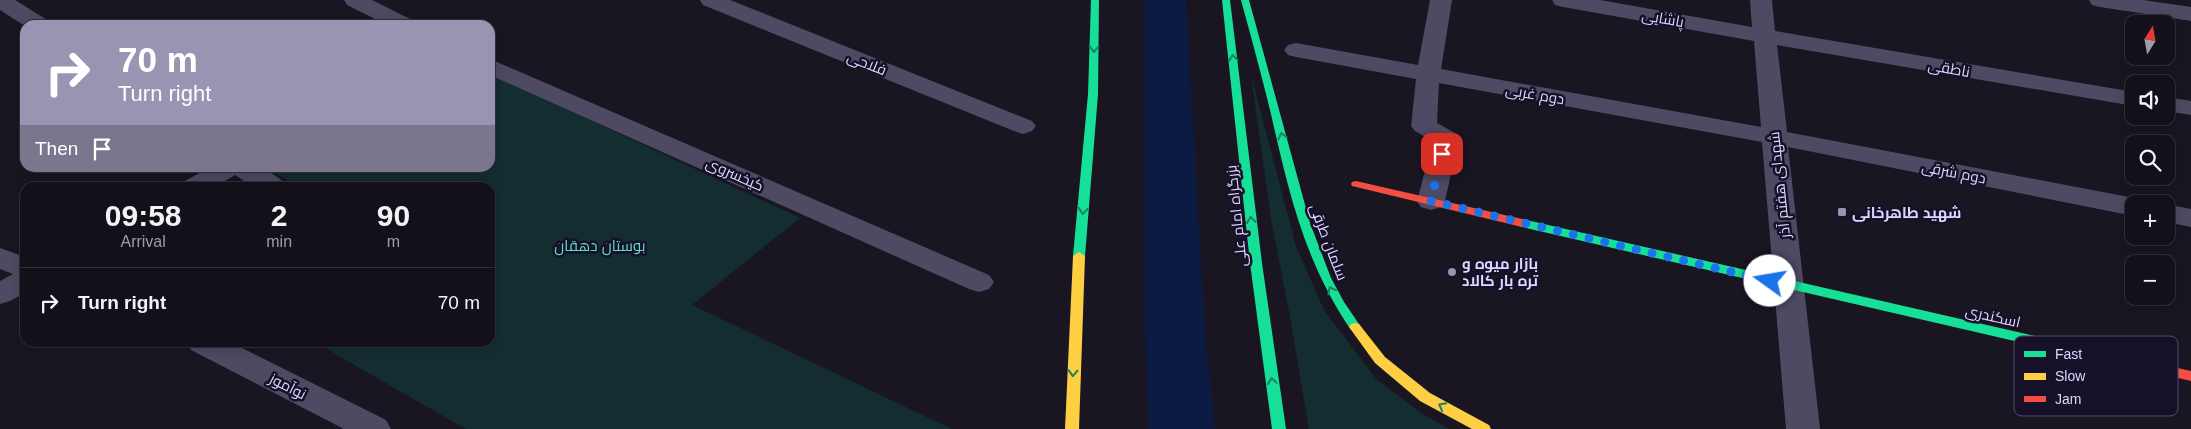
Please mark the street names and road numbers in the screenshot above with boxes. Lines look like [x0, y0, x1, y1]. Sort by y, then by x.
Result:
street label: پاشایی [1640, 6, 1685, 32]
street label: فلاحی [844, 47, 889, 80]
street label: ناطقی [1926, 56, 1971, 82]
street label: دوم غربی [1504, 80, 1566, 110]
street label: شهدای هفتم آذر [1765, 131, 1795, 240]
street label: کیخسروی [703, 154, 767, 196]
street label: دوم شرقی [1920, 157, 1988, 189]
street label: بزرگراه امام علی [1222, 164, 1252, 268]
street label: سلمان طرقی [1305, 201, 1351, 283]
street label: اسکندری [1963, 301, 2022, 333]
street label: نوآموز [265, 369, 309, 403]

